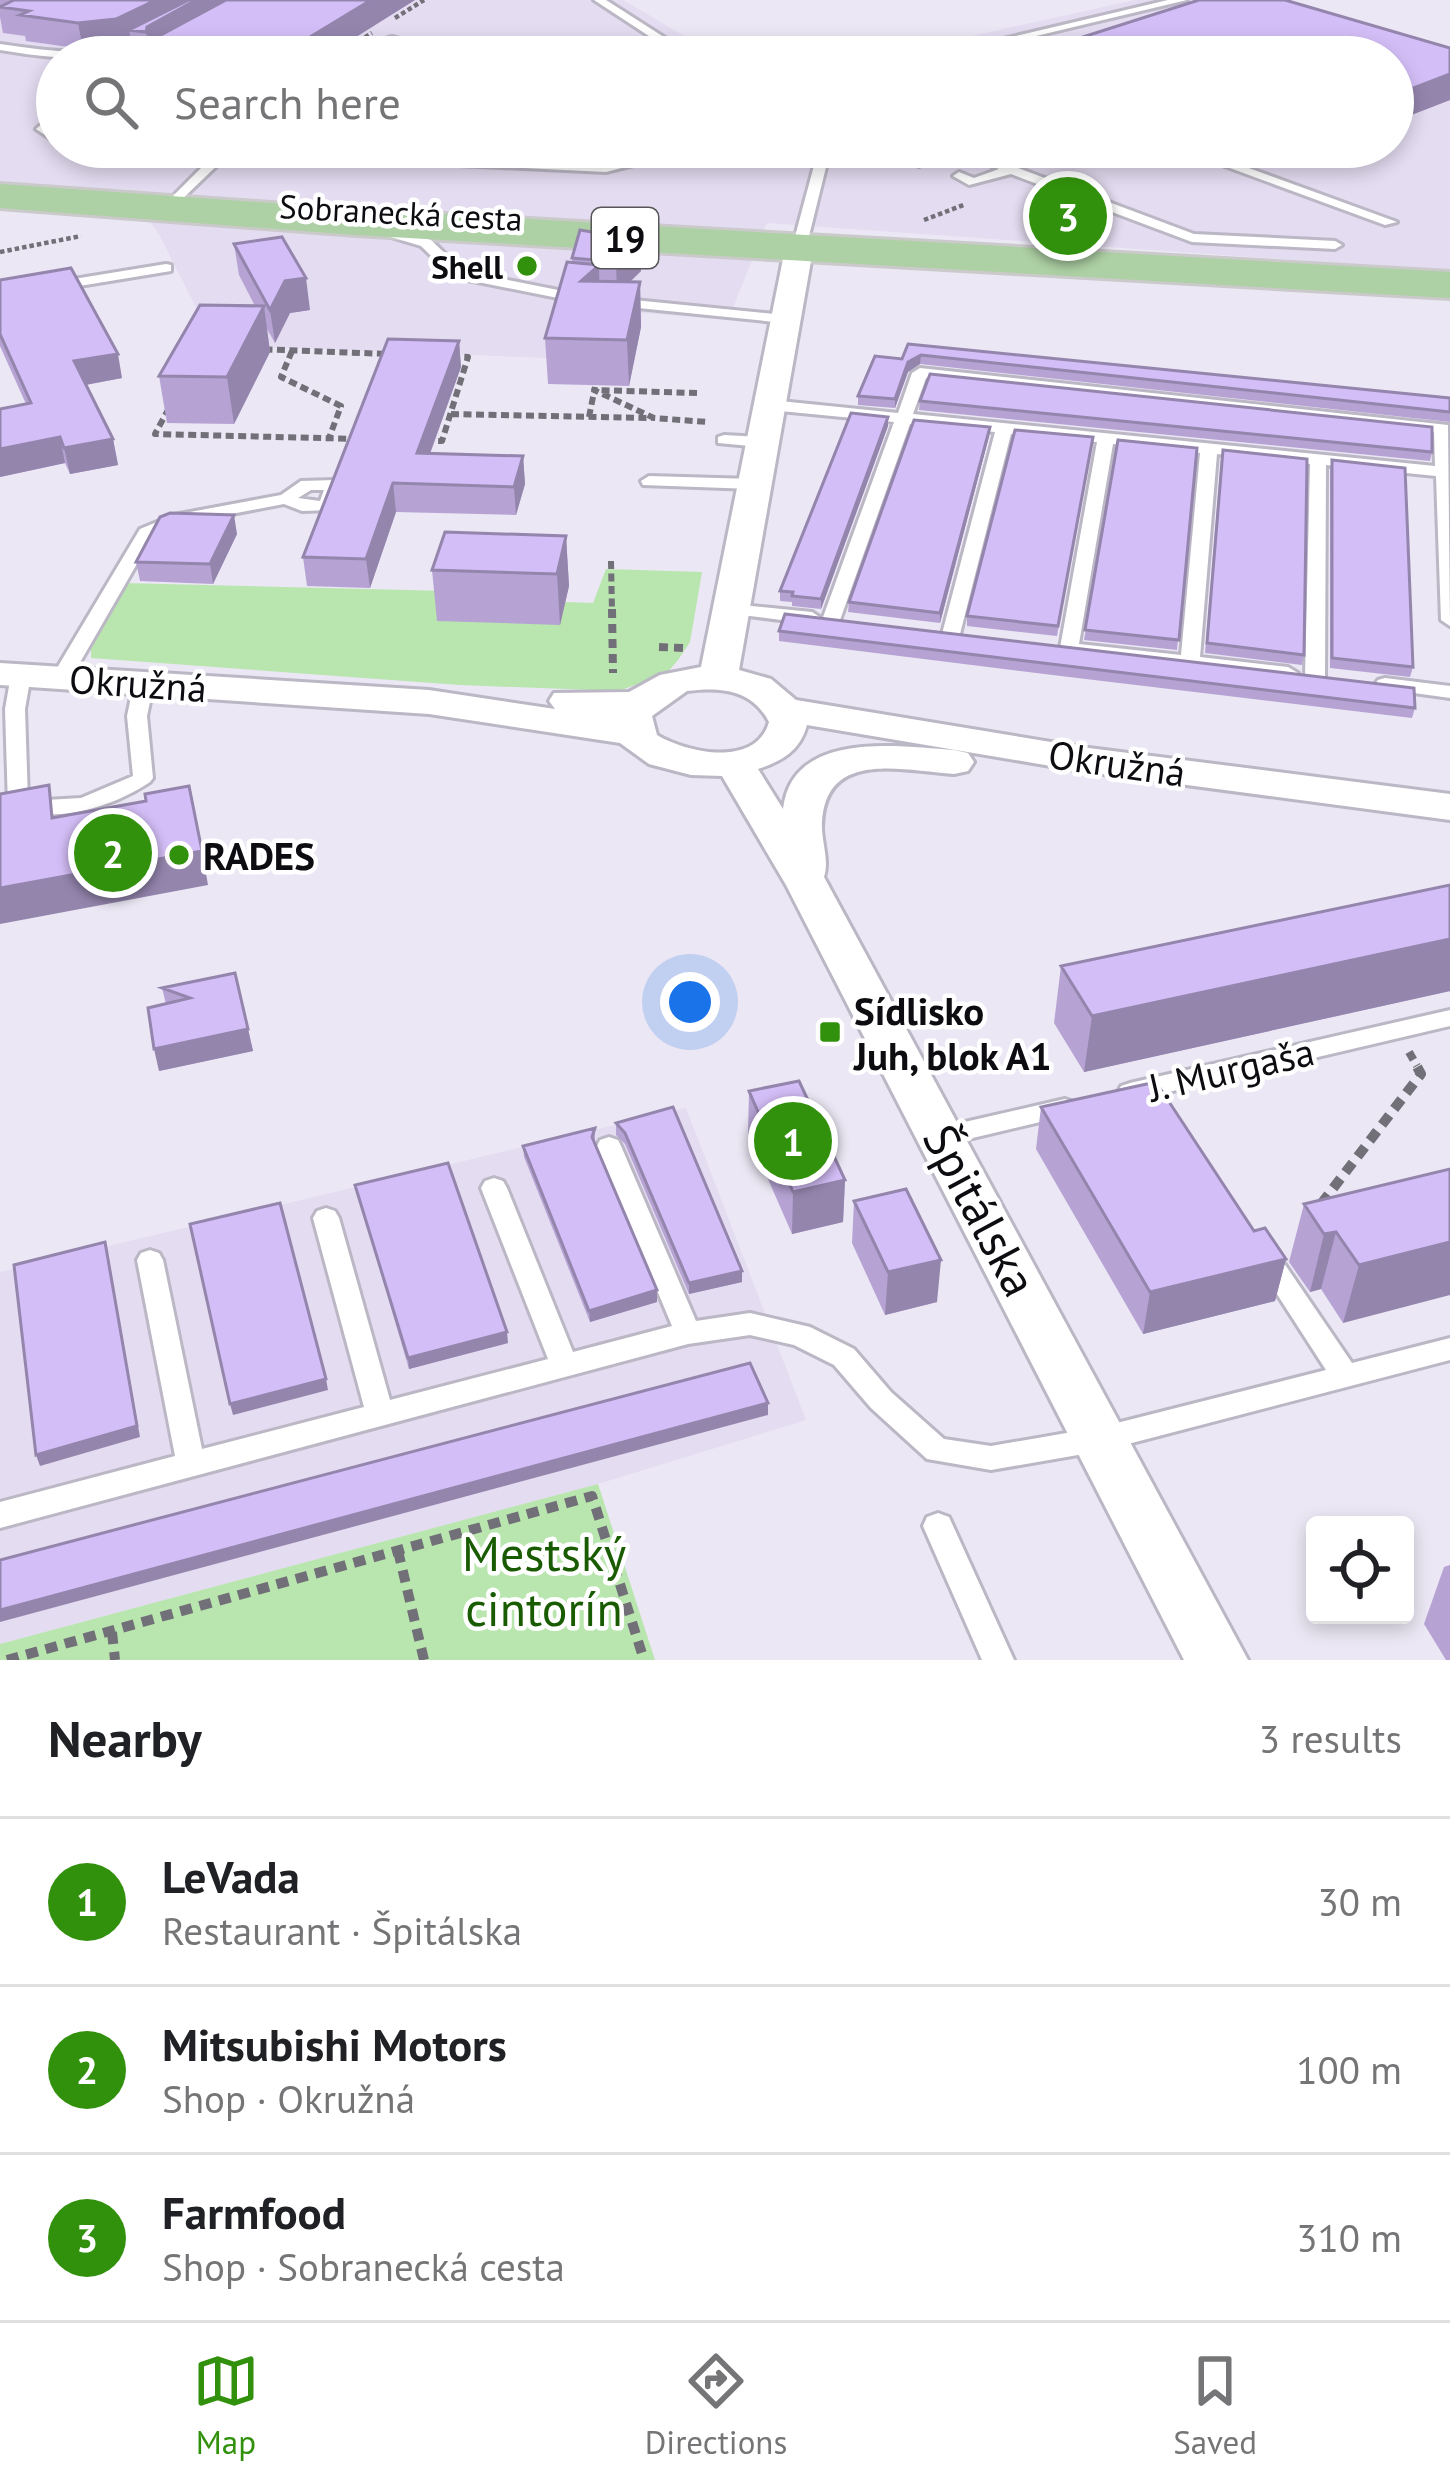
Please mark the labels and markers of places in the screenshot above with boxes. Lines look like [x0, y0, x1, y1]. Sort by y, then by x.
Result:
pin: 3 [1029, 171, 1107, 261]
place label: Shell [431, 245, 503, 288]
marker: Shell [514, 253, 540, 279]
pin: 2 [74, 808, 152, 898]
place label: RADES [203, 830, 315, 881]
marker: RADES [166, 842, 192, 868]
place label: Sídlisko Juh, blok A1 [853, 985, 1052, 1081]
marker: Sídlisko Juh, blok A1 [817, 1019, 843, 1045]
pin: 1 [754, 1096, 832, 1186]

